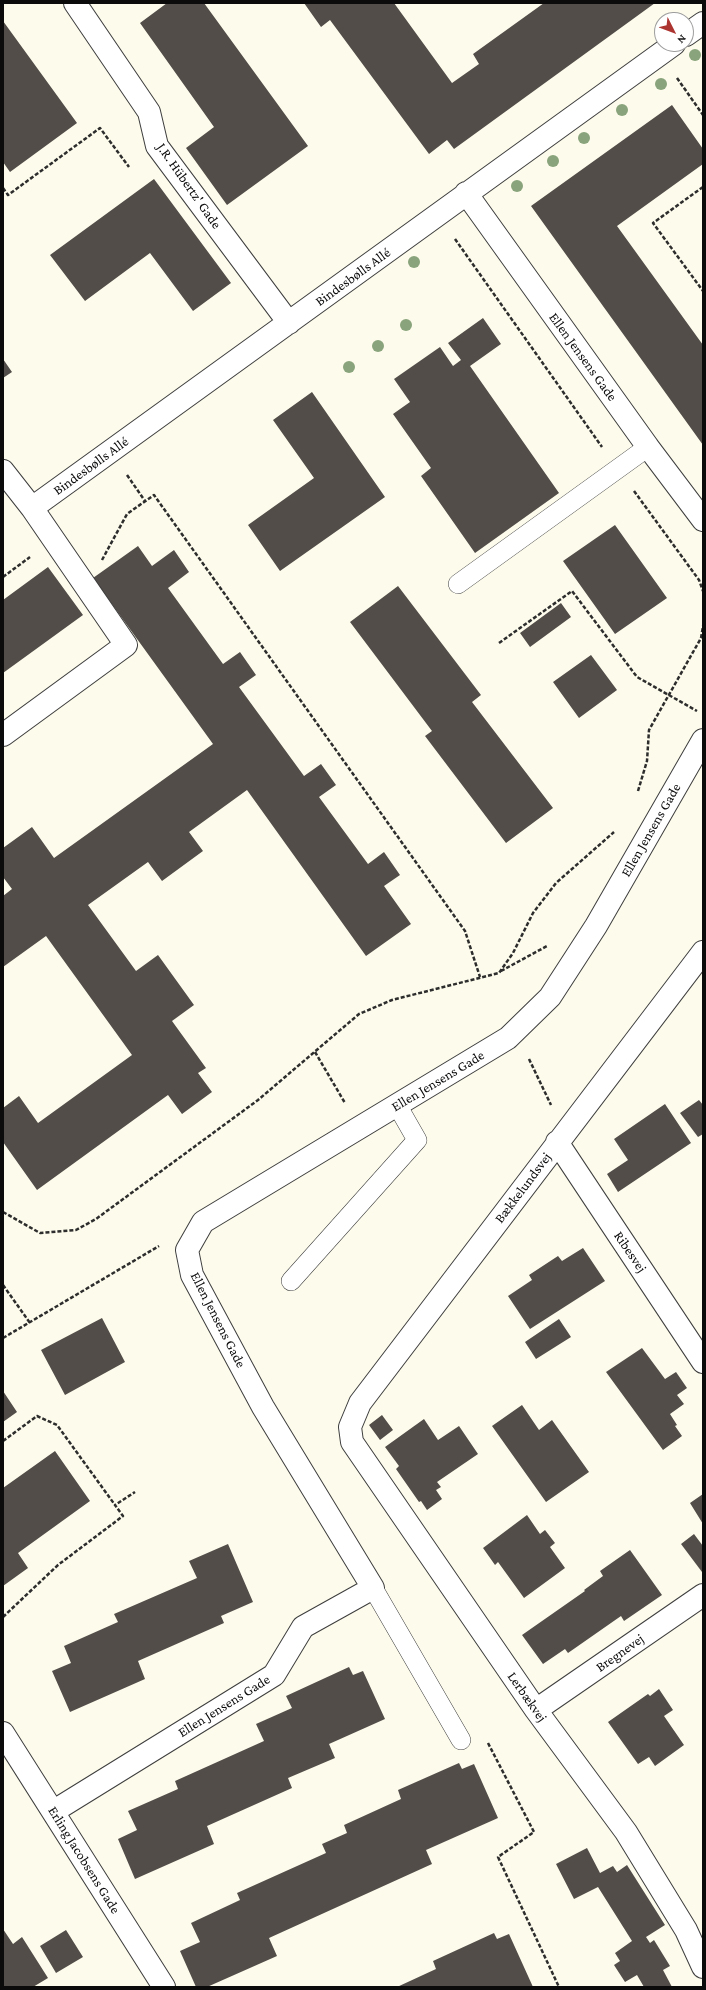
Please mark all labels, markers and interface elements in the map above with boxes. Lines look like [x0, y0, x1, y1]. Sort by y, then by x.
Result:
north arrow [654, 12, 694, 52]
text: N [675, 33, 689, 46]
street label: J.R. Hübertz' Gade [153, 140, 225, 232]
street label: Bindesbølls Allé [312, 244, 394, 310]
street label: Ellen Jensens Gade [545, 310, 621, 404]
street label: Bindesbølls Allé [50, 433, 132, 499]
street label: Ellen Jensens Gade [617, 780, 685, 880]
street label: Ellen Jensens Gade [389, 1047, 487, 1115]
street label: Bækkelundsvej [491, 1149, 555, 1227]
street label: Ribesvej [610, 1228, 650, 1276]
street label: Ellen Jensens Gade [187, 1269, 249, 1371]
street label: Bregnevej [593, 1630, 647, 1676]
street label: Lerbækvej [504, 1669, 550, 1725]
street label: Ellen Jensens Gade [175, 1671, 273, 1741]
street label: Erling Jacobsens Gade [44, 1803, 124, 1917]

